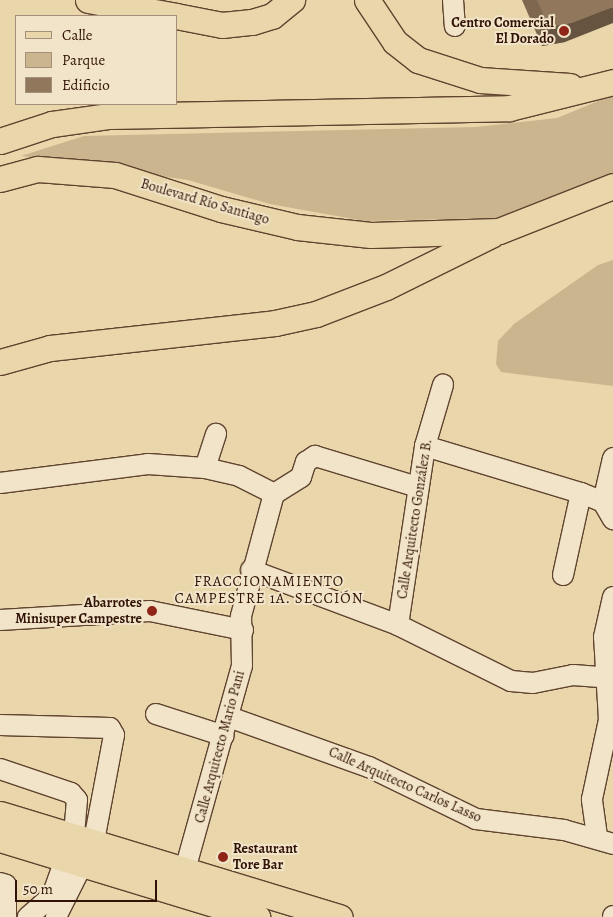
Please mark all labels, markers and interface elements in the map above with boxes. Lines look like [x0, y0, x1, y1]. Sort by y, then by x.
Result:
legend [15, 15, 178, 105]
place label: Centro Comercial El Dorado [451, 15, 554, 48]
text: Calle [62, 25, 92, 45]
marker: Centro Comercial El Dorado [558, 25, 570, 37]
text: Parque [62, 50, 105, 70]
text: Edificio [62, 75, 110, 95]
street label: Boulevard Río Santiago [139, 176, 271, 228]
street label: Calle Arquitecto González B. [394, 438, 436, 600]
district label: FRACCIONAMIENTO CAMPESTRE 1A. SECCIÓN [172, 572, 366, 607]
place label: Abarrotes Minisuper Campestre [15, 595, 142, 628]
marker: Abarrotes Minisuper Campestre [146, 605, 158, 617]
street label: Calle Arquitecto Mario Pani [192, 669, 248, 825]
street label: Calle Arquitecto Carlos Lasso [326, 744, 484, 826]
place label: Restaurant Tore Bar [233, 841, 298, 874]
marker: Restaurant Tore Bar [217, 851, 229, 863]
scale bar [18, 870, 160, 902]
text: 50 m [23, 879, 53, 899]

